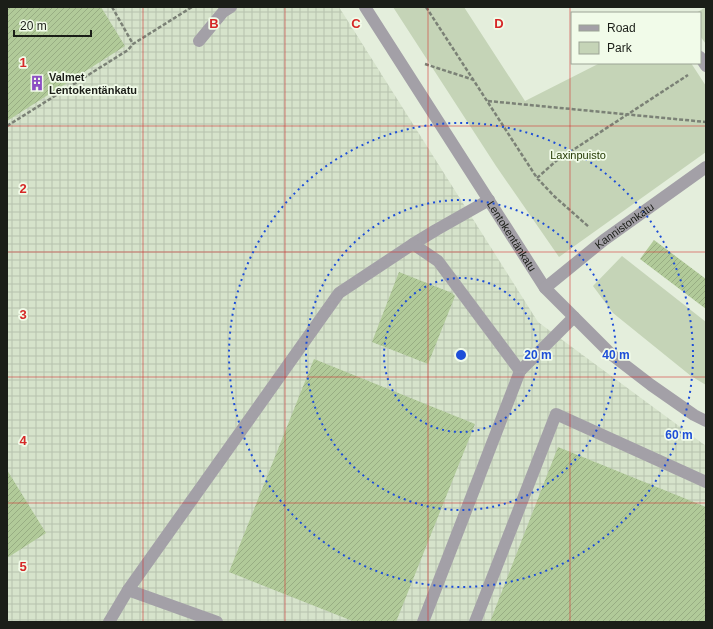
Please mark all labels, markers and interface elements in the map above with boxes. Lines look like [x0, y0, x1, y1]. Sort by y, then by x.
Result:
scale bar [14, 12, 91, 38]
legend [571, 12, 701, 64]
text: B [209, 16, 219, 31]
text: C [351, 16, 361, 31]
text: D [494, 16, 504, 31]
text: 20 m [20, 19, 47, 33]
text: Road [607, 21, 636, 35]
text: Park [607, 41, 633, 55]
text: 1 [19, 55, 27, 70]
place label: Valmet Lentokentänkatu [49, 71, 137, 96]
building icon: Valmet Lentokentänkatu [28, 74, 46, 92]
park label: Laxinpuisto [550, 149, 606, 161]
text: 2 [19, 181, 27, 196]
street label: Lentokentänkatu [485, 199, 539, 274]
street label: Kannistonkatu [592, 200, 656, 251]
text: 3 [19, 307, 27, 322]
centre of rings [454, 348, 468, 362]
text: 20 m [524, 348, 552, 362]
text: 40 m [602, 348, 630, 362]
text: 60 m [665, 428, 693, 442]
text: 4 [19, 433, 27, 448]
text: 5 [19, 559, 27, 574]

